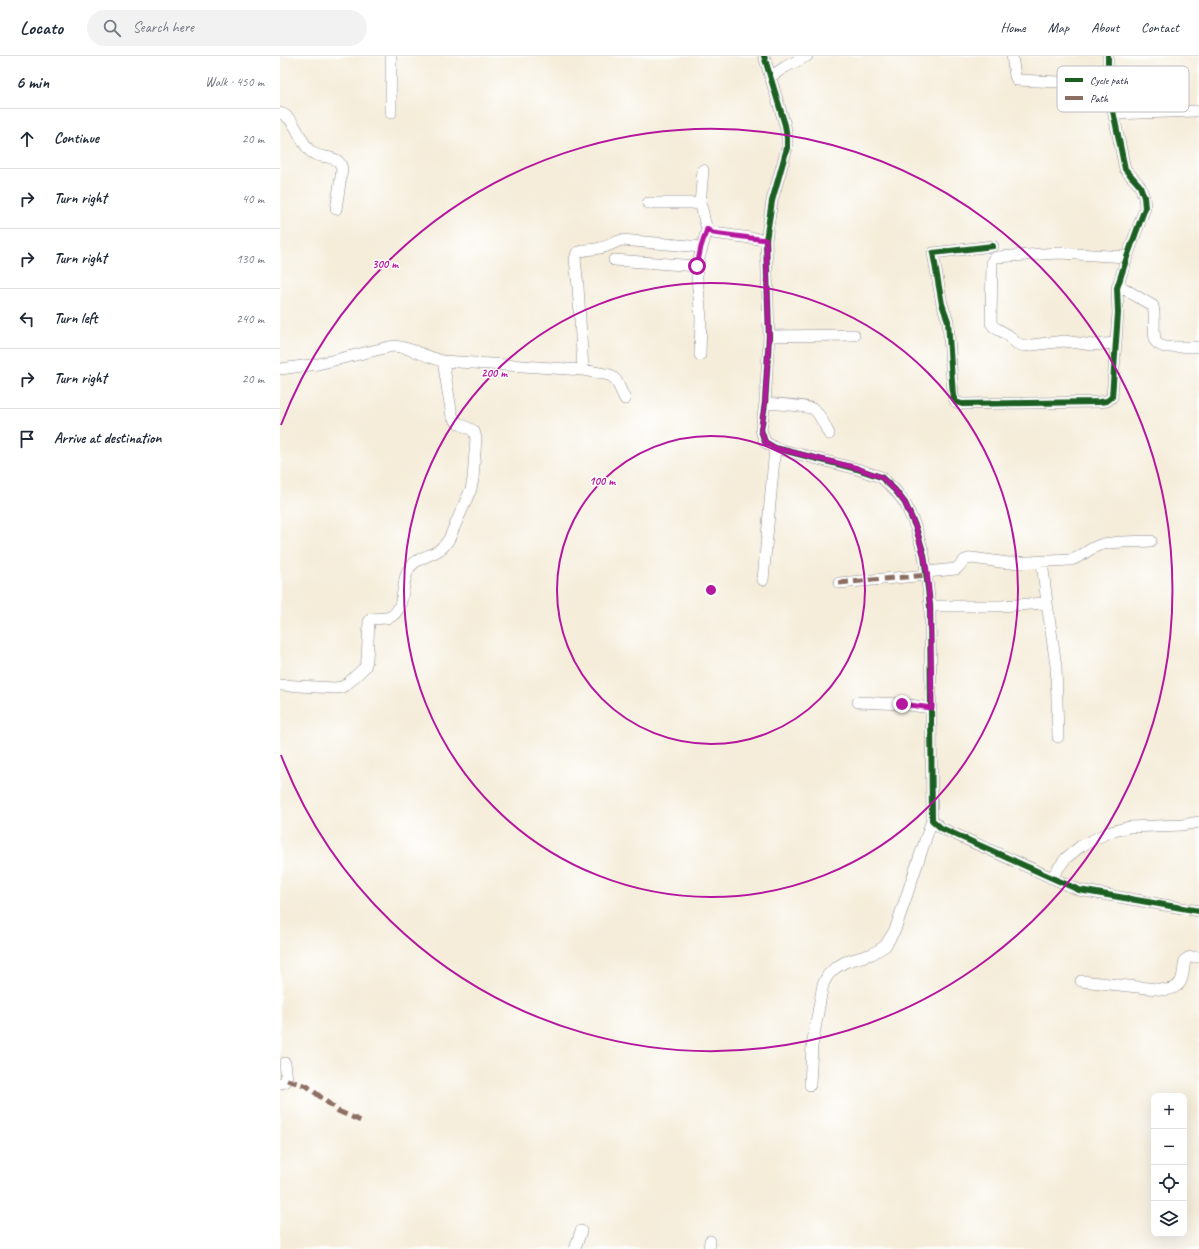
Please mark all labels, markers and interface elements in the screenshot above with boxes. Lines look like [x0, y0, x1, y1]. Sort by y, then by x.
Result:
search box [87, 10, 367, 46]
text: Locato [20, 16, 63, 40]
icon: search [101, 17, 123, 39]
text: Search here [133, 18, 194, 37]
text: Home [1000, 19, 1026, 36]
text: Map [1048, 19, 1069, 36]
text: About [1091, 19, 1119, 36]
text: Contact [1141, 19, 1179, 36]
legend [1057, 66, 1189, 112]
text: 6 min [16, 72, 49, 93]
text: Cycle path [1090, 73, 1129, 87]
text: Walk · 450 m [205, 74, 264, 90]
text: Path [1090, 91, 1109, 105]
icon: ahead [16, 128, 38, 150]
text: Continue [54, 129, 99, 148]
text: 20 m [242, 131, 264, 147]
icon: right [16, 188, 38, 210]
text: Turn right [54, 189, 107, 208]
text: 40 m [242, 191, 264, 207]
icon: right [16, 248, 38, 270]
text: Turn right [54, 249, 107, 268]
text: 130 m [236, 251, 264, 267]
text: 300 m [372, 256, 399, 272]
route start [688, 257, 706, 275]
icon: left [16, 308, 38, 330]
text: Turn left [54, 309, 97, 328]
text: 240 m [236, 311, 264, 327]
text: 200 m [481, 365, 508, 381]
icon: right [16, 368, 38, 390]
text: Turn right [54, 369, 107, 388]
text: 20 m [242, 371, 264, 387]
icon: arrive [16, 428, 38, 450]
text: Arrive at destination [54, 429, 161, 448]
text: 100 m [589, 473, 616, 489]
centre of rings [704, 583, 718, 597]
route end [893, 695, 911, 713]
map controls [1151, 1093, 1187, 1237]
button: + [1151, 1093, 1187, 1129]
button: − [1151, 1129, 1187, 1165]
button: locate [1151, 1165, 1187, 1201]
button: layers [1151, 1201, 1187, 1237]

